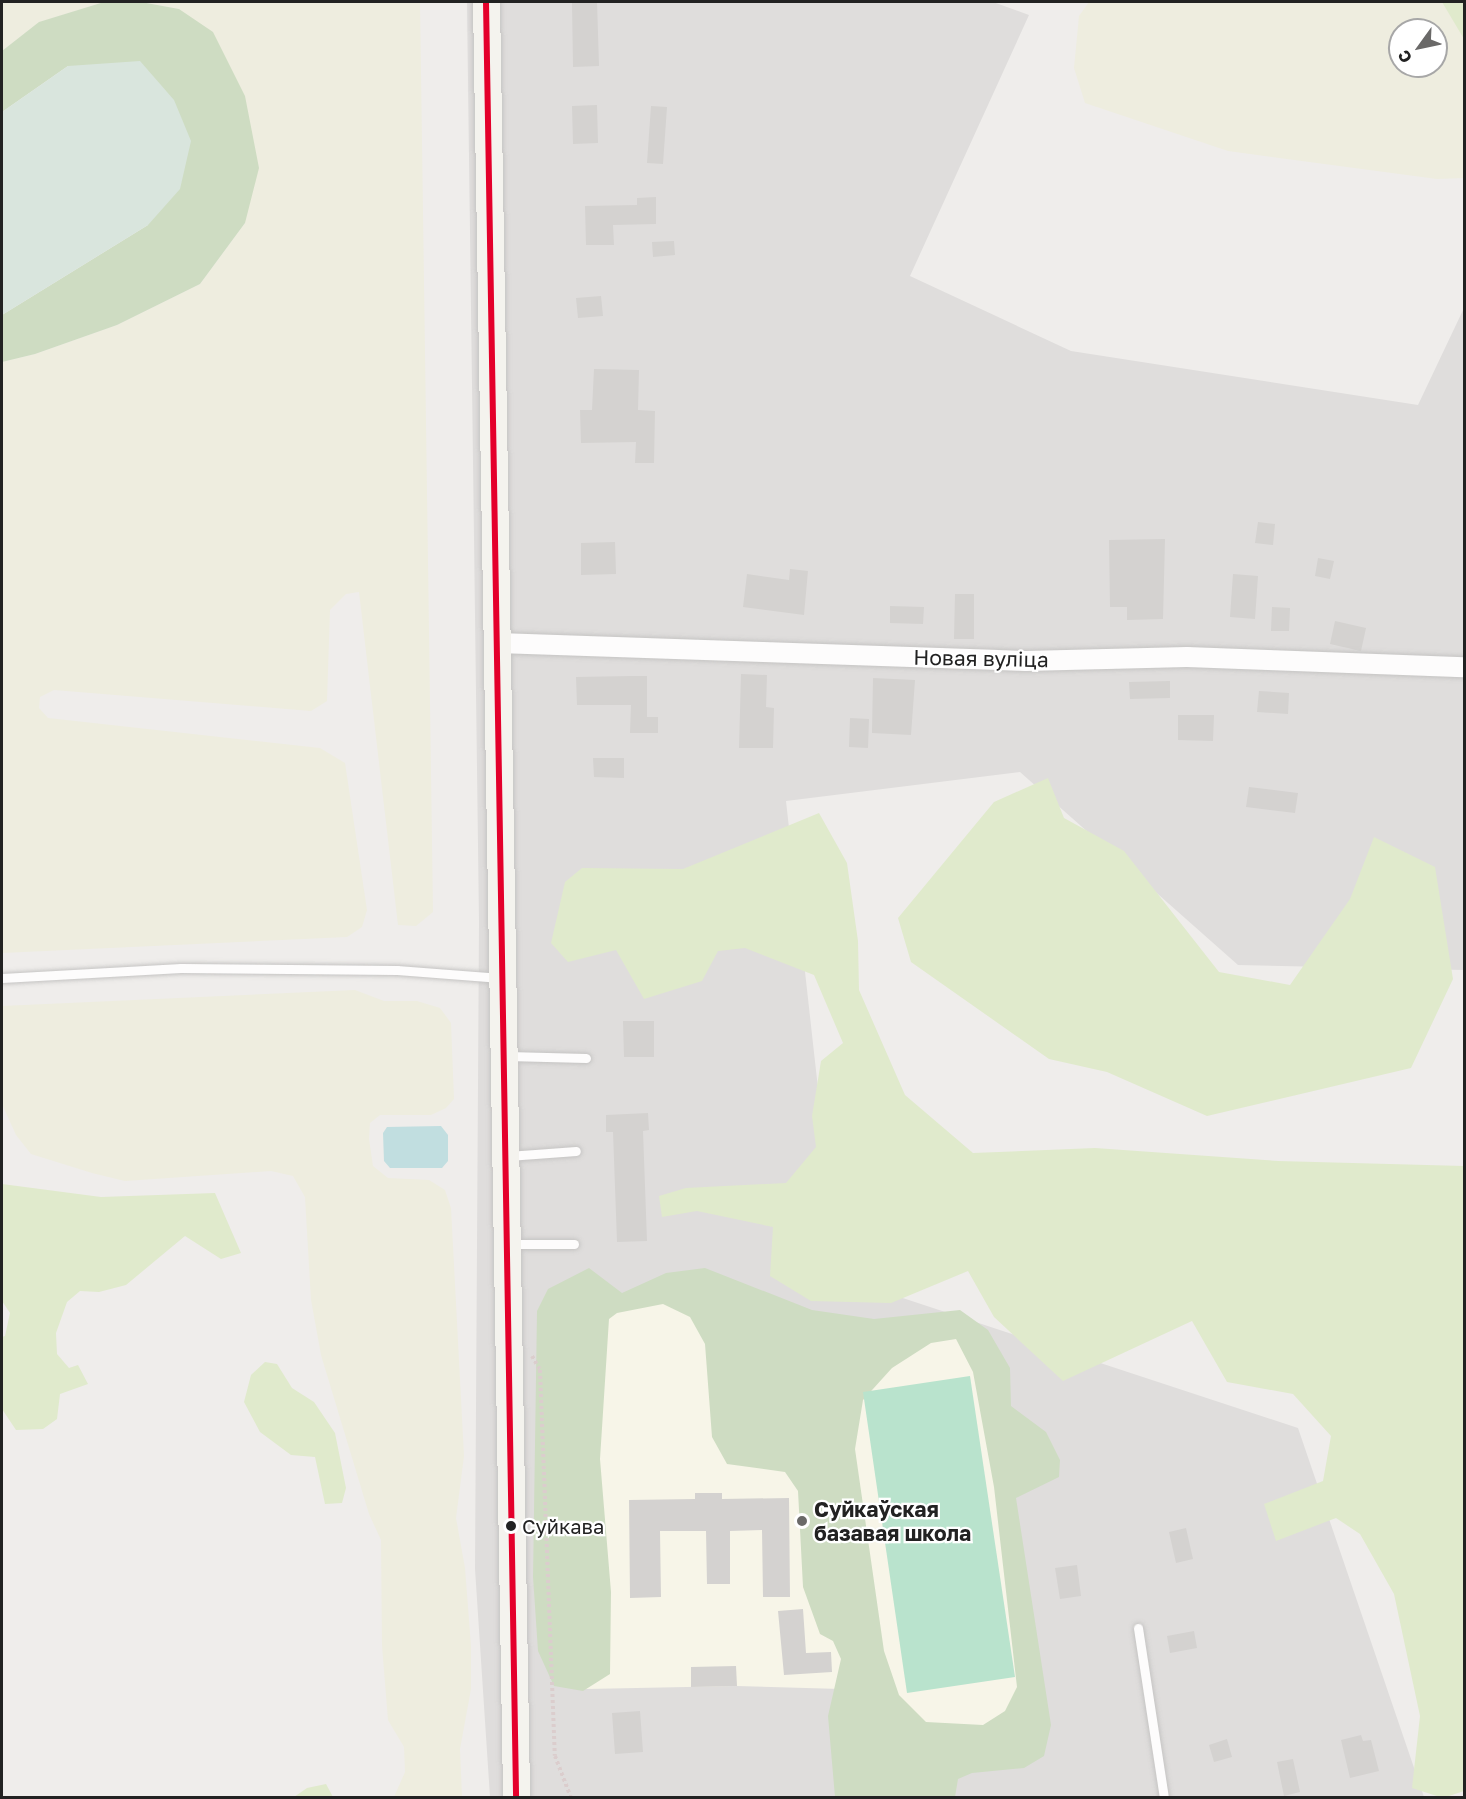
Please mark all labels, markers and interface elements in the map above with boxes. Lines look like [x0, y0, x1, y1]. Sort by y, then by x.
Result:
north arrow [1388, 18, 1448, 78]
text: С [1393, 46, 1416, 67]
street label: Новая вуліца [913, 644, 1049, 672]
place label: Суйкаўская базавая школа [814, 1496, 971, 1546]
place label: Суйкава [522, 1514, 604, 1538]
marker: Суйкаўская базавая школа [795, 1514, 809, 1528]
marker: Суйкава [505, 1520, 517, 1532]

